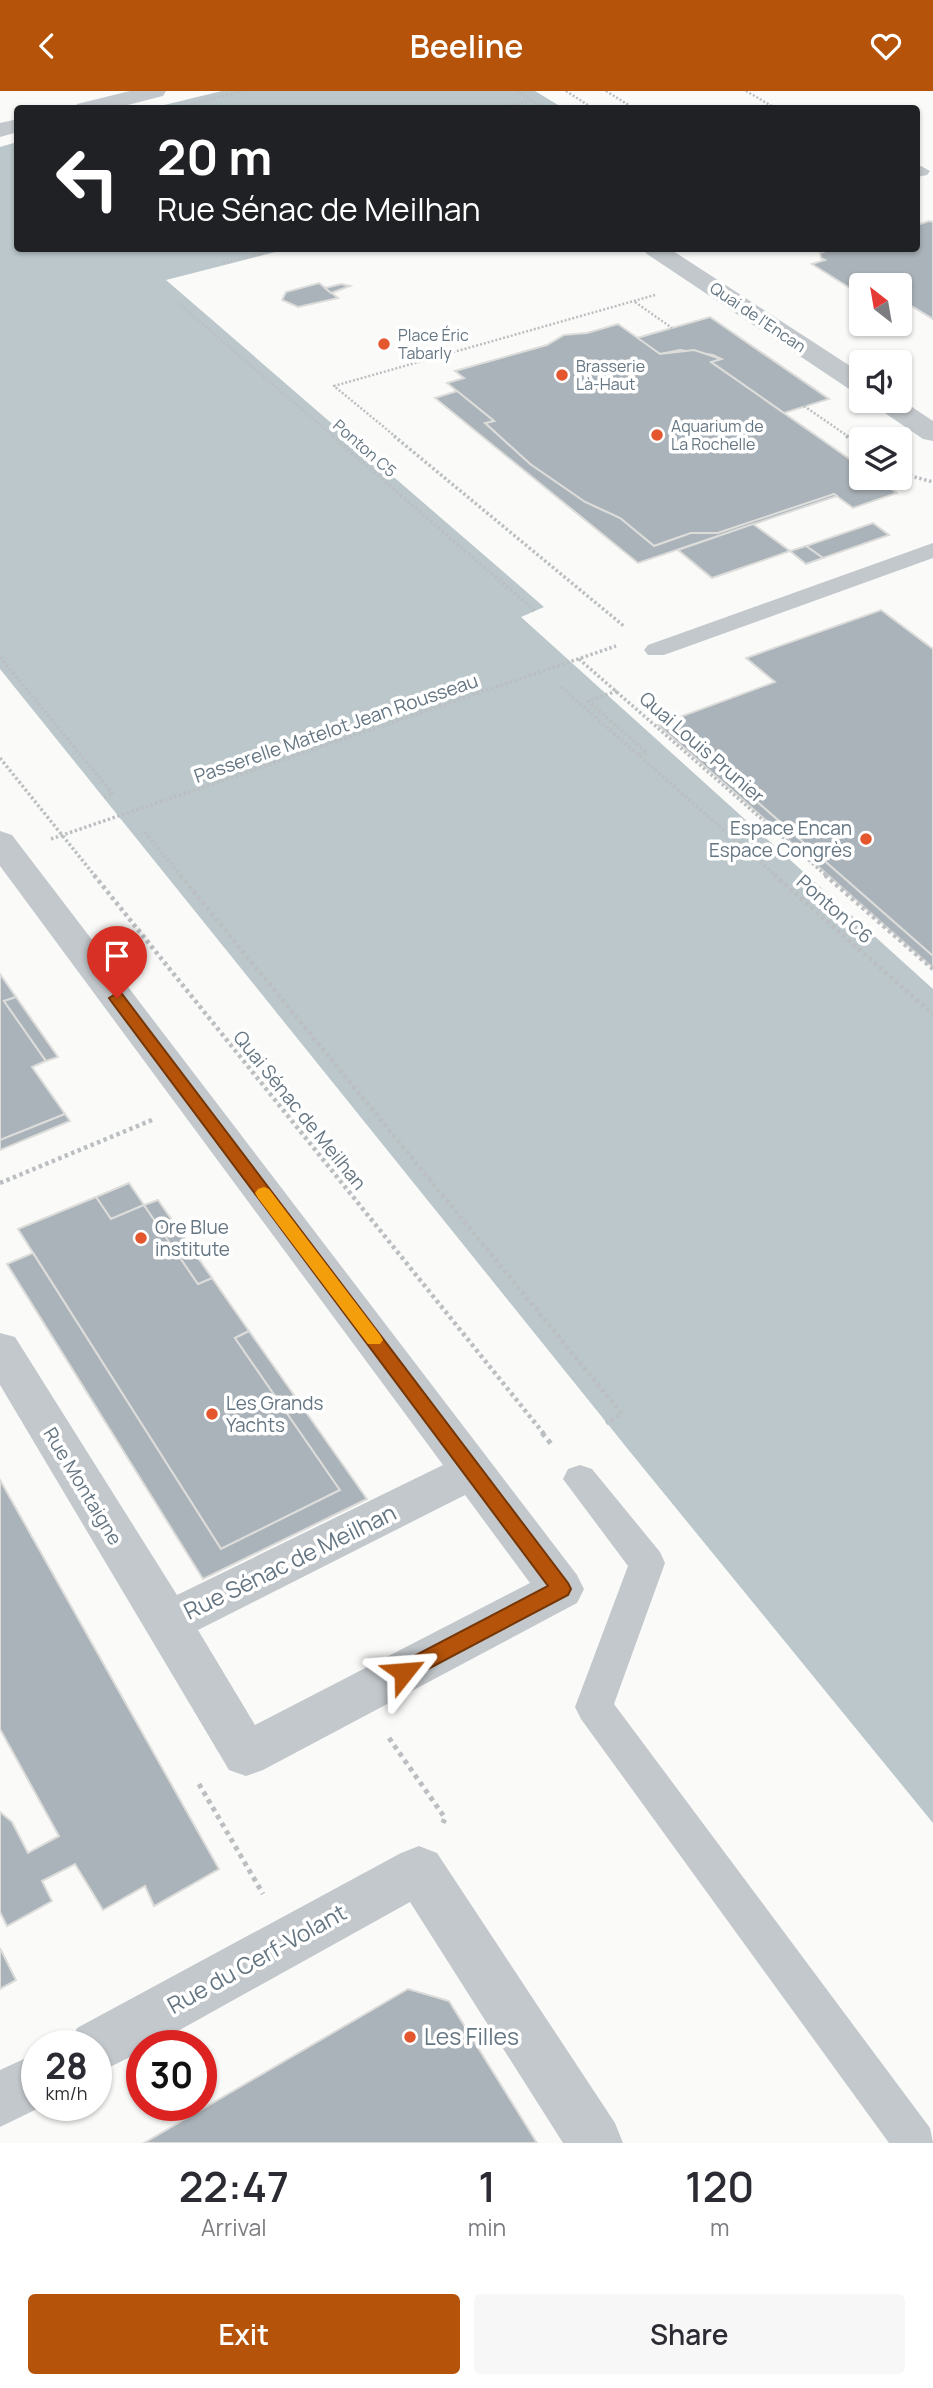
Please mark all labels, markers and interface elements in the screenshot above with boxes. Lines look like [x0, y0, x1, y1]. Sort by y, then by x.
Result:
text: Beeline [410, 24, 523, 68]
icon: back [28, 27, 66, 65]
icon: heart [867, 27, 905, 65]
text: 20 m [157, 123, 272, 190]
icon: left [42, 133, 133, 224]
text: Rue Sénac de Meilhan [157, 187, 481, 231]
north arrow [849, 273, 912, 336]
map controls [849, 273, 912, 490]
street label: Quai de l'Encan [706, 277, 810, 357]
place label: Place Éric Tabarly [398, 324, 469, 364]
marker: Place Éric Tabarly [376, 336, 392, 352]
button: sound [849, 350, 912, 413]
place label: Brasserie Là-Haut [576, 355, 645, 395]
marker: Brasserie Là-Haut [554, 367, 570, 383]
street label: Ponton C5 [329, 414, 401, 482]
place label: Aquarium de La Rochelle [671, 415, 764, 455]
marker: Aquarium de La Rochelle [649, 427, 665, 443]
button: layers [849, 427, 912, 490]
street label: Passerelle Matelot Jean Rousseau [191, 667, 481, 789]
street label: Quai Louis Prunier [634, 686, 770, 809]
place label: Espace Encan Espace Congrès [709, 815, 852, 863]
marker: Espace Encan Espace Congrès [858, 831, 874, 847]
street label: Ponton C6 [791, 869, 879, 949]
pin [87, 926, 147, 998]
icon: arrive [98, 937, 136, 975]
street label: Quai Sénac de Meilhan [228, 1025, 372, 1195]
place label: Ore Blue institute [155, 1214, 230, 1262]
marker: Ore Blue institute [133, 1230, 149, 1246]
place label: Les Grands Yachts [226, 1390, 323, 1438]
marker: Les Grands Yachts [204, 1406, 220, 1422]
street label: Rue Montaigne [38, 1422, 128, 1550]
street label: Rue Sénac de Meilhan [178, 1496, 401, 1626]
position arrow [367, 1635, 441, 1709]
street label: Rue du Cerf-Volant [161, 1896, 352, 2021]
place label: Les Filles [424, 2020, 519, 2052]
marker: Les Filles [402, 2029, 418, 2045]
speed limit sign: 30 [126, 2030, 217, 2121]
text: 28 [45, 2042, 88, 2090]
text: km/h [46, 2081, 87, 2105]
text: 22:47 [179, 2157, 289, 2215]
text: 1 [478, 2157, 496, 2215]
text: 120 [685, 2157, 754, 2215]
text: Arrival [201, 2211, 267, 2243]
text: min [468, 2211, 506, 2243]
text: m [710, 2211, 729, 2243]
button: Exit [28, 2294, 460, 2374]
button: Share [474, 2294, 905, 2374]

